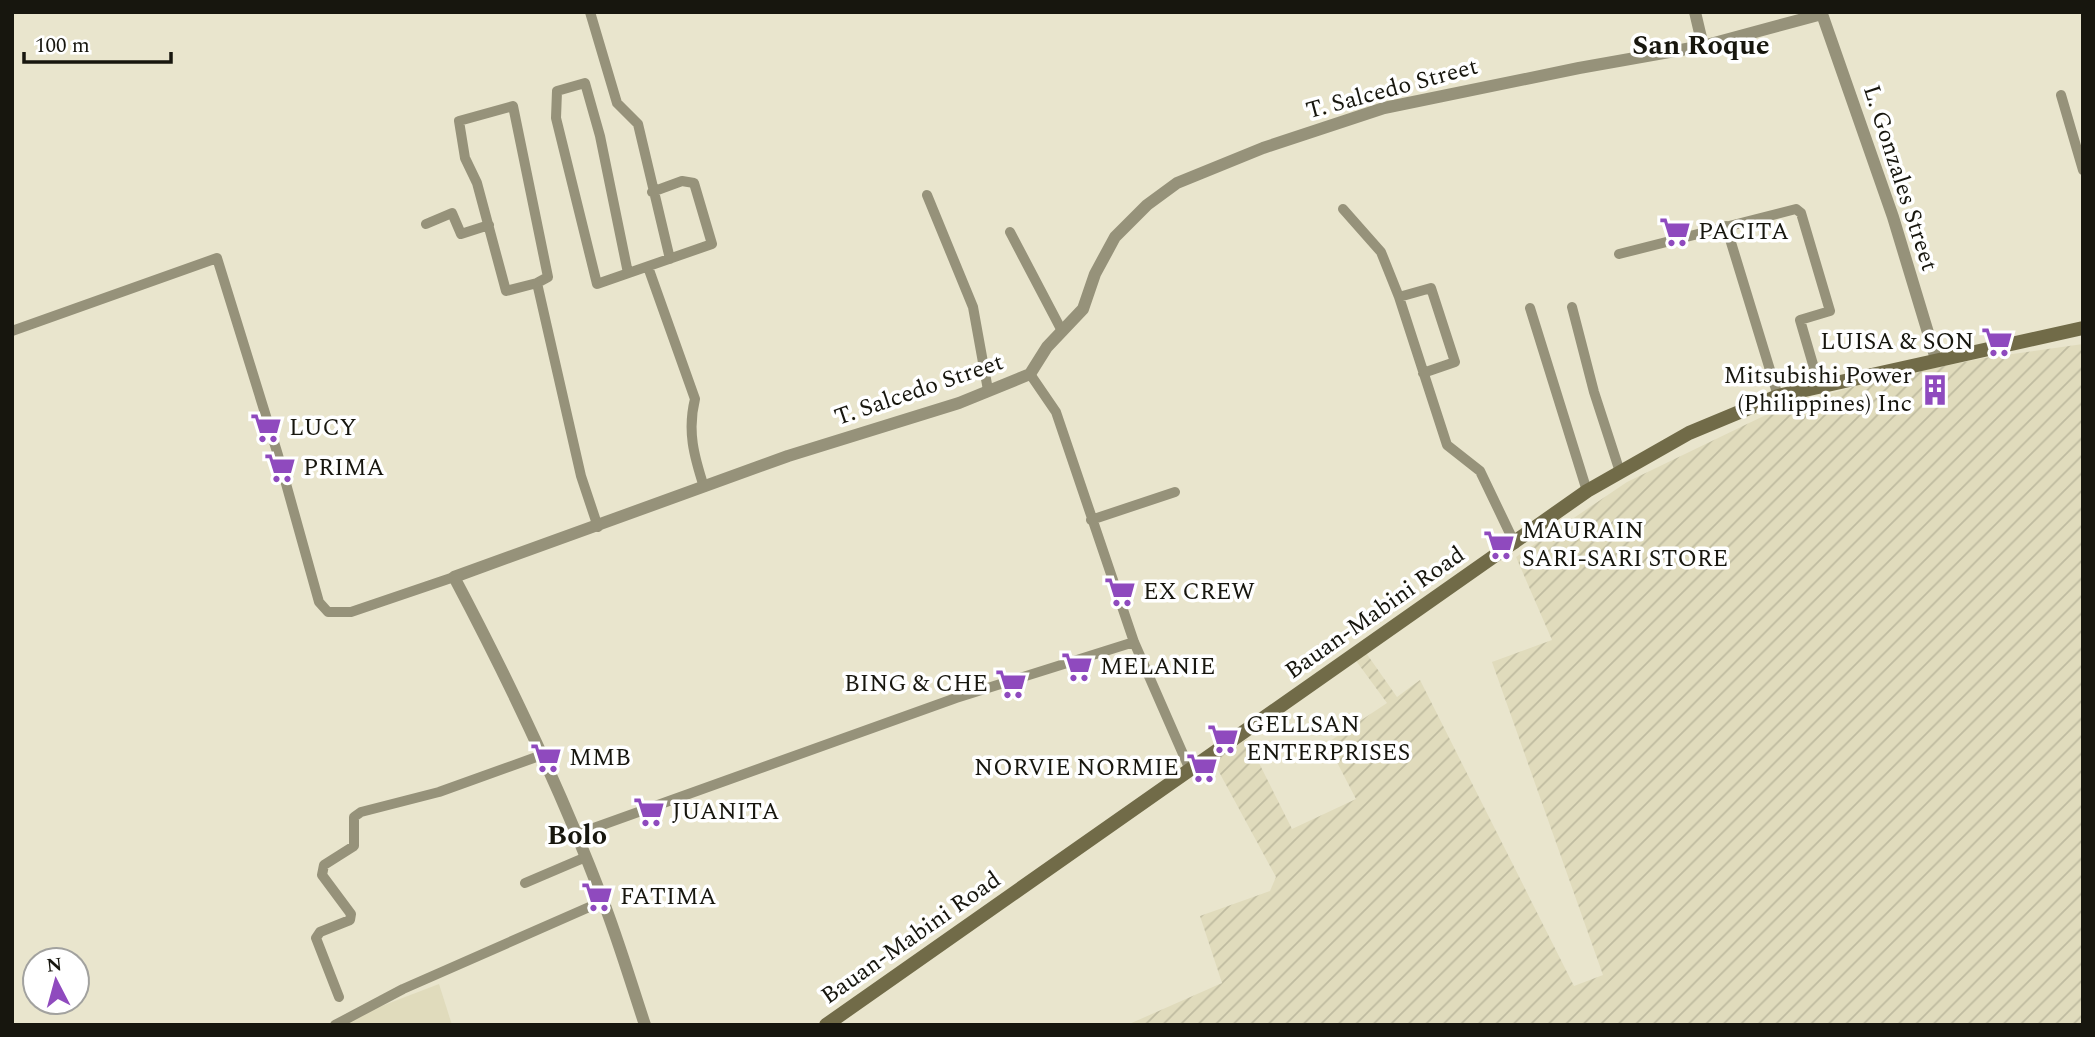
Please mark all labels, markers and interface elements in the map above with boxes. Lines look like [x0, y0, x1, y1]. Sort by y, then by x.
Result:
scale bar [24, 21, 172, 65]
district label: San Roque [1632, 24, 1770, 67]
text: 100 m [35, 30, 90, 62]
street label: T. Salcedo Street [1302, 49, 1482, 129]
street label: L. Gonzales Street [1853, 80, 1947, 276]
place label: PACITA [1698, 214, 1789, 250]
supermarket icon: PACITA [1658, 215, 1692, 249]
place label: LUISA & SON [1820, 324, 1974, 360]
supermarket icon: LUISA & SON [1980, 325, 2014, 359]
street label: T. Salcedo Street [830, 344, 1008, 436]
place label: Mitsubishi Power (Philippines) Inc [1723, 358, 1912, 422]
building icon: Mitsubishi Power (Philippines) Inc [1918, 373, 1952, 407]
place label: LUCY [289, 410, 357, 446]
supermarket icon: LUCY [249, 411, 283, 445]
place label: PRIMA [303, 450, 385, 486]
supermarket icon: PRIMA [263, 451, 297, 485]
place label: MAURAIN SARI-SARI STORE [1522, 513, 1728, 577]
supermarket icon: MAURAIN SARI-SARI STORE [1482, 528, 1516, 562]
street label: Bauan-Mabini Road [1278, 537, 1472, 689]
place label: EX CREW [1143, 574, 1255, 610]
supermarket icon: EX CREW [1103, 575, 1137, 609]
place label: MELANIE [1100, 649, 1215, 685]
supermarket icon: MELANIE [1060, 650, 1094, 684]
place label: BING & CHE [844, 666, 988, 702]
supermarket icon: BING & CHE [994, 667, 1028, 701]
place label: GELLSAN ENTERPRISES [1246, 707, 1410, 771]
supermarket icon: GELLSAN ENTERPRISES [1206, 722, 1240, 756]
place label: MMB [569, 740, 631, 776]
supermarket icon: MMB [529, 741, 563, 775]
place label: NORVIE NORMIE [974, 750, 1179, 786]
supermarket icon: NORVIE NORMIE [1185, 751, 1219, 785]
place label: JUANITA [672, 794, 780, 830]
supermarket icon: JUANITA [632, 795, 666, 829]
district label: Bolo [547, 814, 607, 857]
street label: Bauan-Mabini Road [814, 862, 1008, 1014]
place label: FATIMA [620, 879, 716, 915]
supermarket icon: FATIMA [580, 880, 614, 914]
north arrow [21, 946, 91, 1016]
text: N [45, 950, 64, 981]

